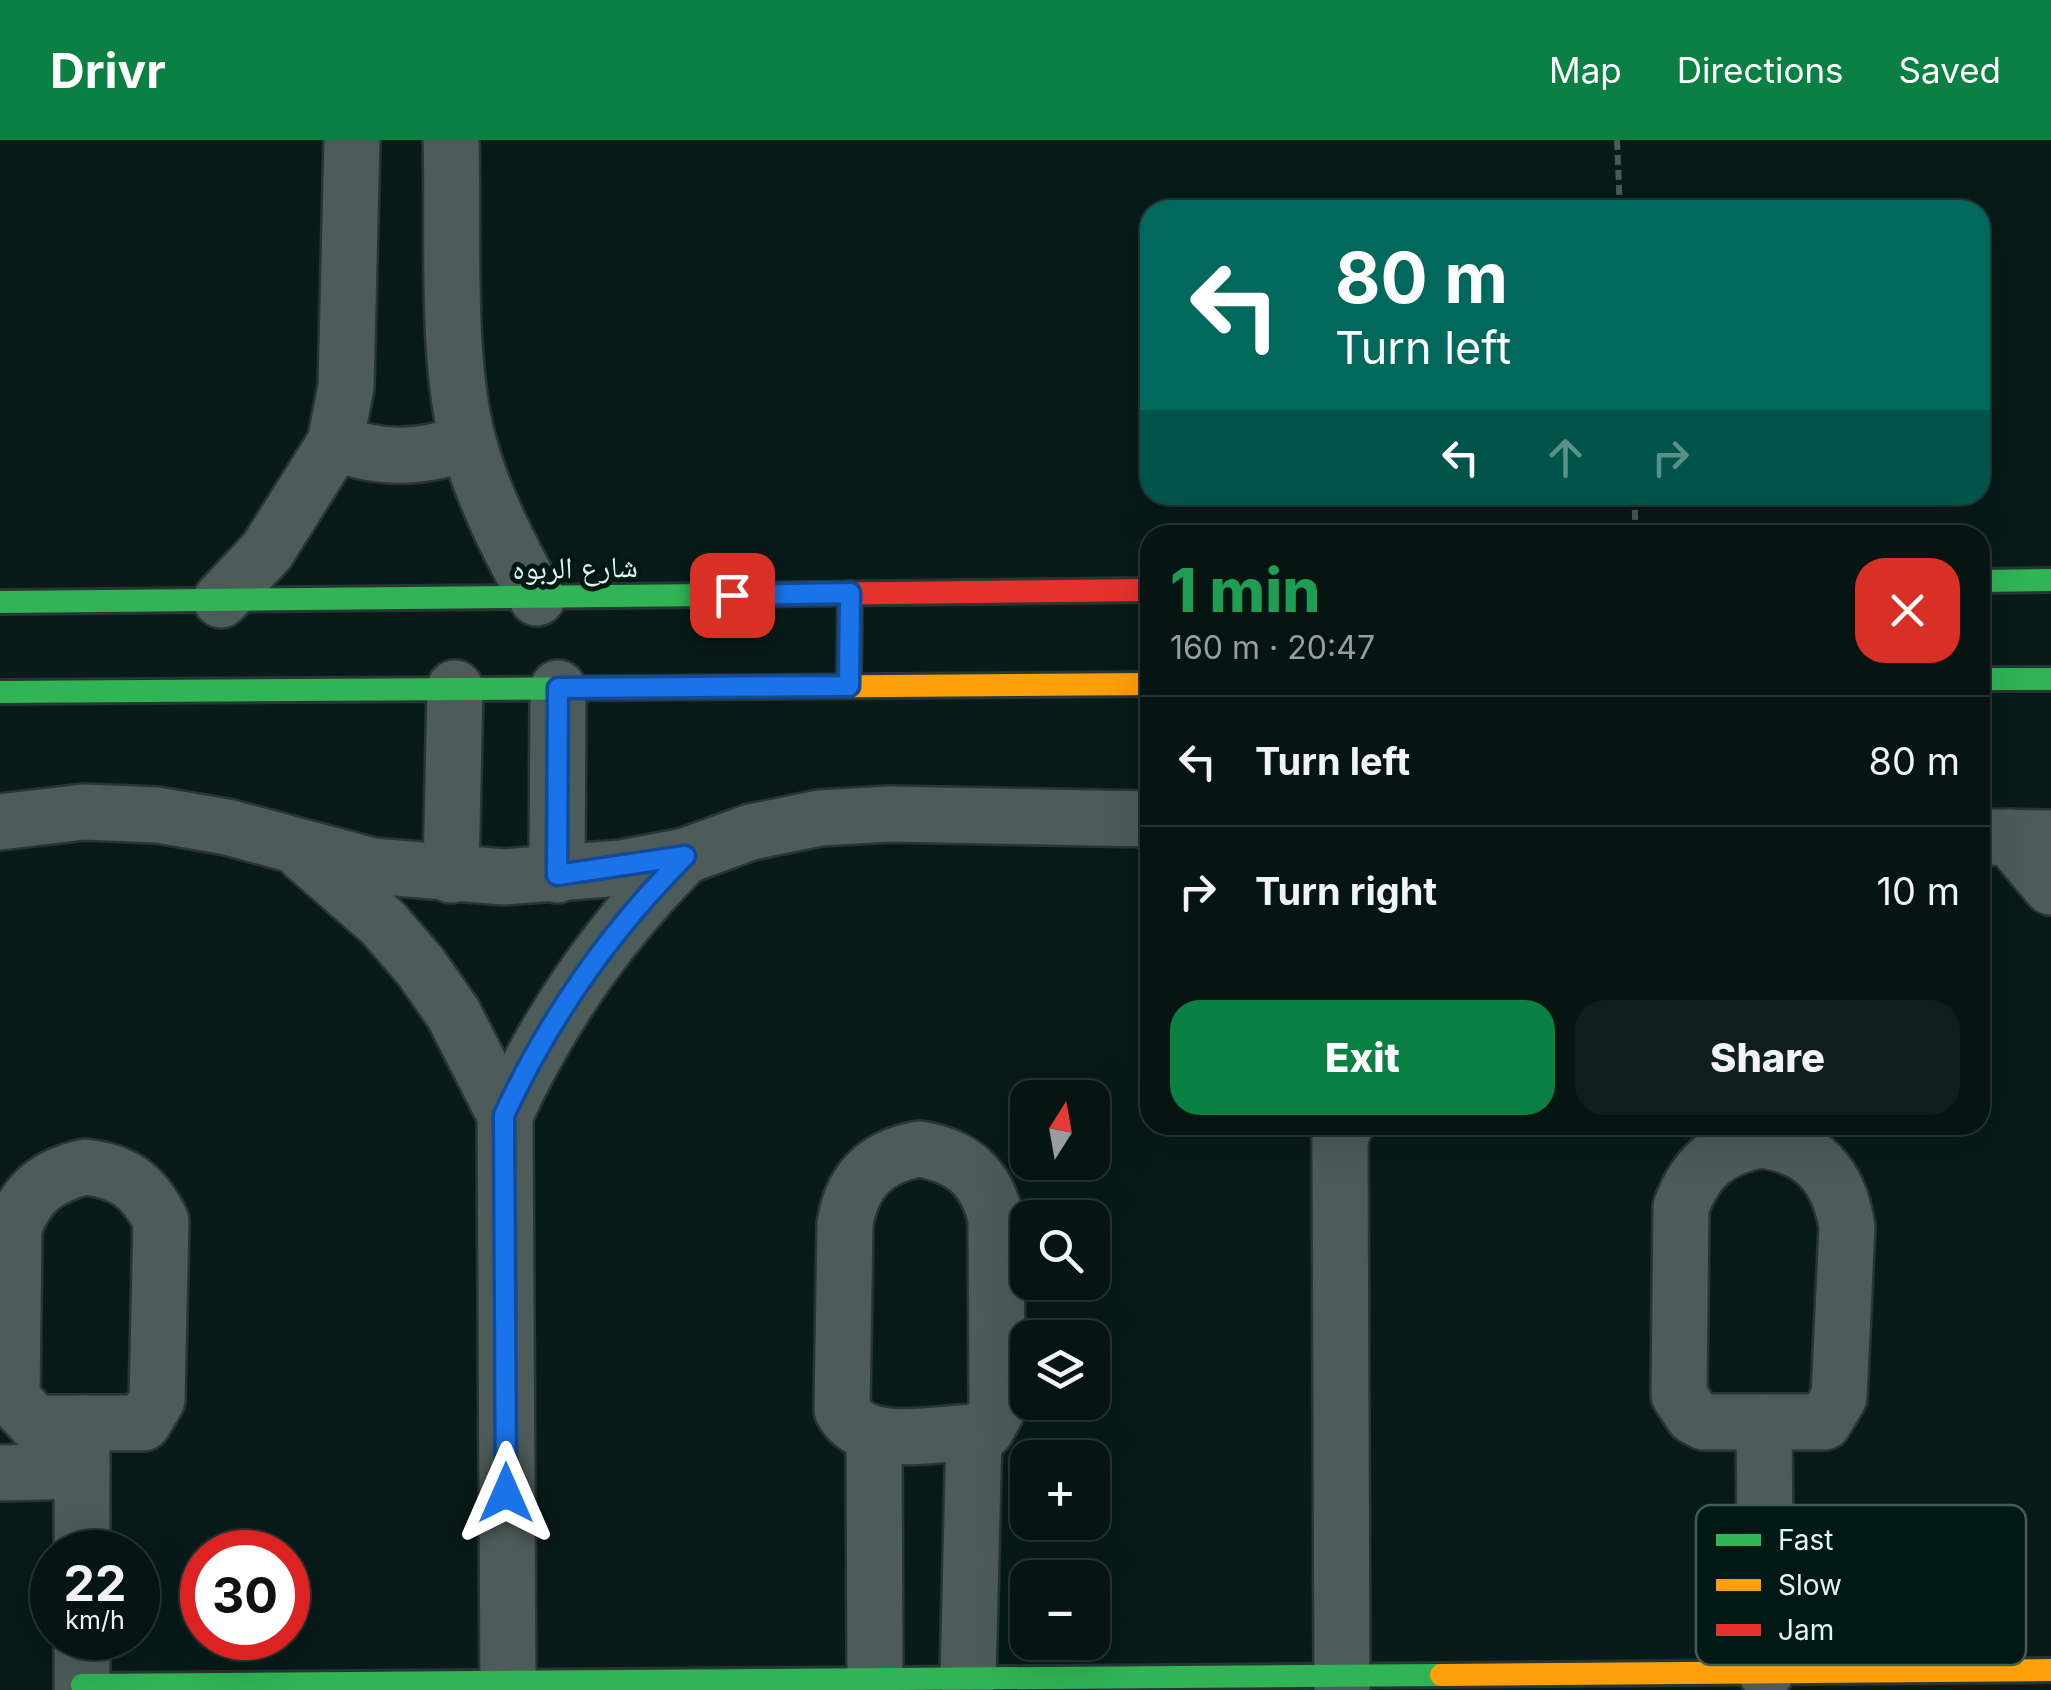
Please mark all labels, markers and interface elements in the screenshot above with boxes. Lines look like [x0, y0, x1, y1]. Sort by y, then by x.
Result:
text: Drivr [50, 41, 166, 100]
text: Map [1549, 49, 1622, 91]
text: Directions [1677, 49, 1844, 91]
text: Saved [1899, 49, 2001, 91]
text: 80 m [1335, 235, 1508, 320]
icon: left [1170, 240, 1300, 370]
text: Turn left [1335, 320, 1511, 375]
icon: left [1433, 430, 1488, 485]
icon: ahead [1538, 430, 1593, 485]
icon: right [1643, 430, 1698, 485]
street label: شارع الربوه [512, 548, 638, 588]
pin [690, 553, 775, 638]
text: 1 min [1170, 554, 1320, 626]
button: close [1855, 558, 1960, 663]
icon: arrive [705, 568, 760, 623]
text: 160 m · 20:47 [1170, 628, 1375, 667]
icon: left [1170, 734, 1225, 789]
text: Turn left [1255, 738, 1410, 784]
text: 80 m [1869, 738, 1960, 784]
icon: right [1170, 864, 1225, 919]
text: Turn right [1255, 868, 1437, 914]
text: 10 m [1877, 868, 1960, 914]
button: Exit [1170, 1000, 1555, 1115]
button: Share [1575, 1000, 1960, 1115]
north arrow [1010, 1080, 1110, 1180]
map controls [1010, 1080, 1110, 1660]
button: search [1010, 1200, 1110, 1300]
button: layers [1010, 1320, 1110, 1420]
button: + [1010, 1440, 1110, 1540]
position arrow [454, 1441, 558, 1545]
legend [1696, 1505, 2026, 1665]
text: Fast [1778, 1523, 1834, 1557]
speed limit sign: 30 [180, 1530, 310, 1660]
text: 22 [64, 1553, 127, 1613]
button: − [1010, 1560, 1110, 1660]
text: Slow [1778, 1568, 1842, 1602]
text: km/h [65, 1605, 125, 1635]
text: Jam [1778, 1613, 1834, 1647]

